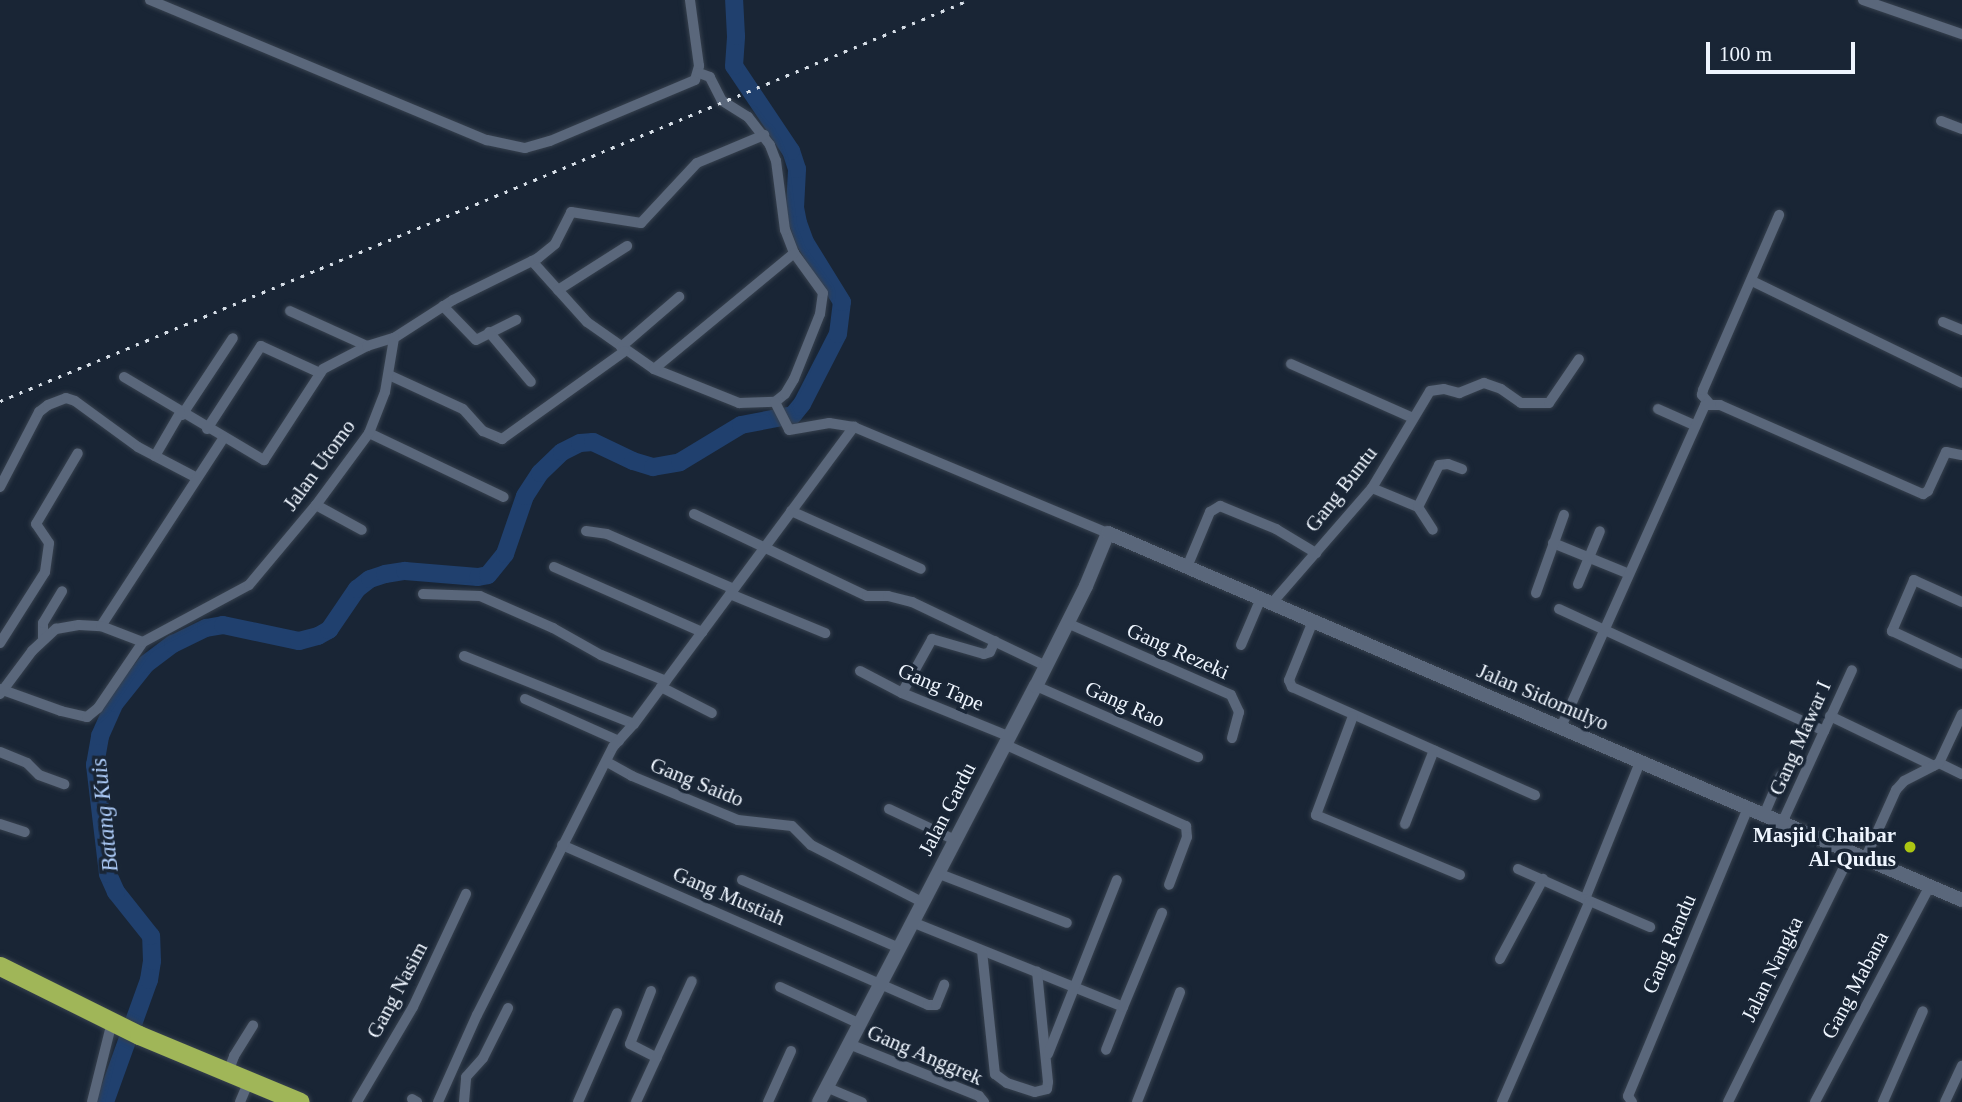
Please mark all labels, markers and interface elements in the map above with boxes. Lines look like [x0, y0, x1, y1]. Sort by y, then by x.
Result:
scale bar [1710, 28, 1859, 72]
text: 100 m [1719, 42, 1772, 66]
street label: Jalan Utomo [277, 414, 361, 516]
street label: Gang Buntu [1300, 441, 1382, 537]
street label: Gang Rezeki [1123, 617, 1233, 685]
street label: Gang Tape [894, 658, 988, 716]
street label: Jalan Sidomulyo [1473, 658, 1613, 736]
street label: Gang Rao [1081, 675, 1169, 733]
street label: Gang Mawar I [1764, 677, 1836, 799]
street label: Gang Saido [647, 752, 747, 812]
water label: Batang Kuis [85, 757, 125, 873]
street label: Jalan Gardu [913, 758, 981, 860]
place label: Masjid Chaibar Al-Qudus [1753, 822, 1896, 872]
marker: Masjid Chaibar Al-Qudus [1902, 839, 1918, 855]
street label: Gang Mustiah [669, 861, 789, 931]
street label: Gang Randu [1637, 890, 1701, 998]
street label: Jalan Nangka [1736, 912, 1808, 1026]
street label: Gang Mabana [1816, 927, 1894, 1043]
street label: Gang Nasim [361, 937, 433, 1043]
street label: Gang Anggrek [863, 1019, 987, 1091]

